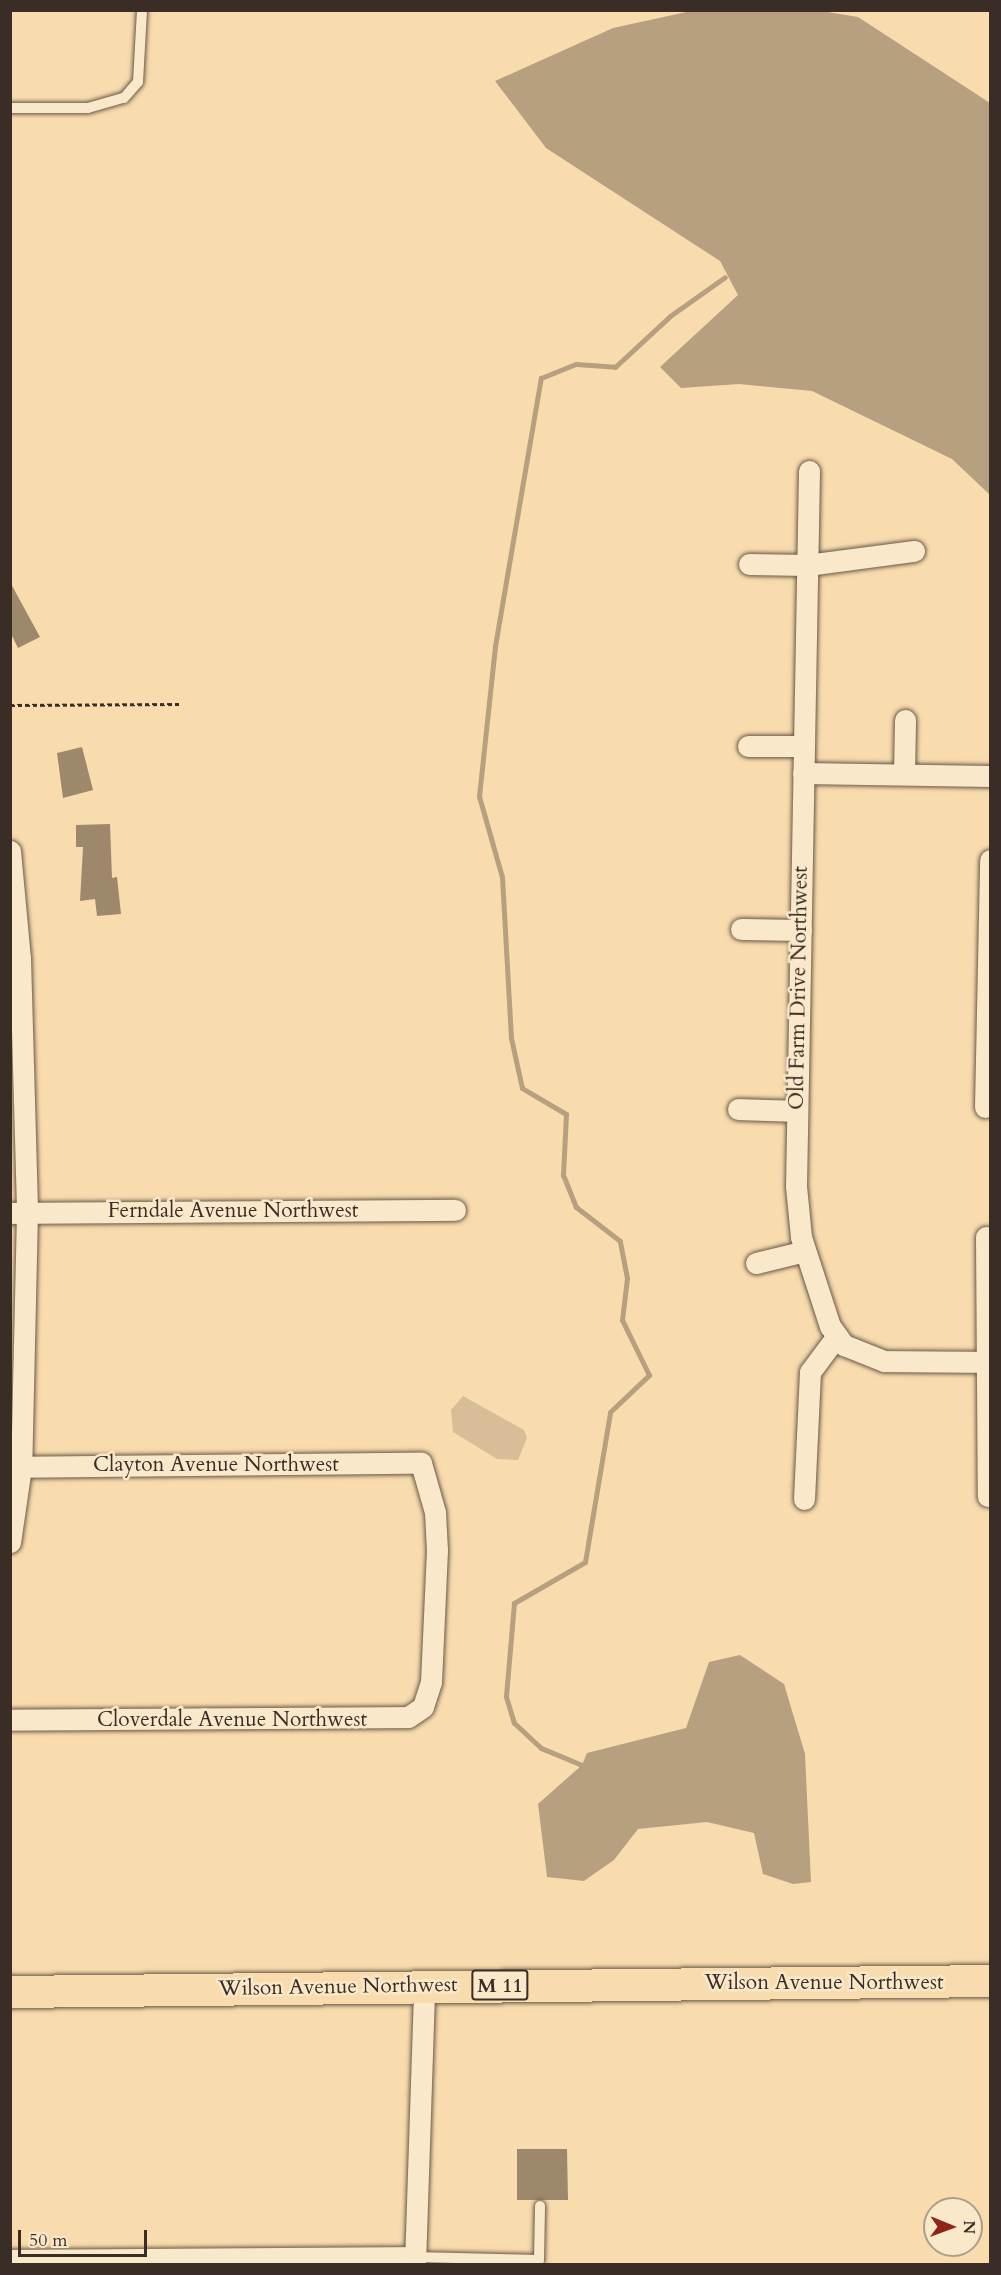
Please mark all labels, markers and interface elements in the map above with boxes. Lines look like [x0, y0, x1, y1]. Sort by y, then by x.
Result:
street label: Old Farm Drive Northwest [784, 866, 814, 1110]
street label: Ferndale Avenue Northwest [108, 1198, 358, 1224]
street label: Clayton Avenue Northwest [93, 1452, 339, 1478]
street label: Cloverdale Avenue Northwest [97, 1707, 367, 1733]
road number: M 11 [470, 1968, 530, 2002]
street label: Wilson Avenue Northwest [704, 1970, 944, 1996]
street label: Wilson Avenue Northwest [218, 1972, 458, 2002]
north arrow [923, 2197, 983, 2257]
scale bar [21, 2218, 150, 2256]
text: N [958, 2220, 980, 2234]
text: 50 m [29, 2228, 68, 2253]

